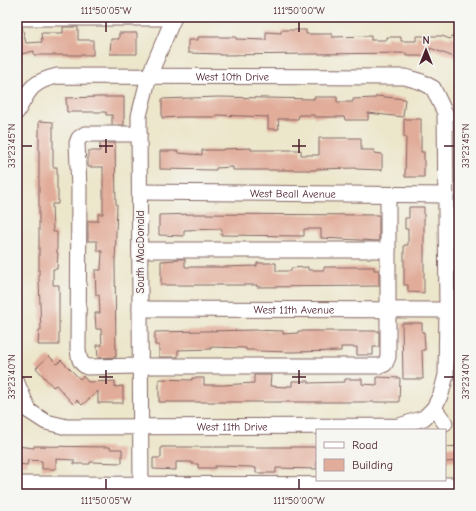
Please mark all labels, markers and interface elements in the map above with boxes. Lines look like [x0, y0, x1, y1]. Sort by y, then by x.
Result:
text: 111°50'05"W [81, 5, 132, 17]
text: 111°50'00"W [273, 5, 325, 17]
north arrow [406, 30, 446, 70]
text: N [422, 34, 430, 47]
street label: West 10th Drive [196, 70, 270, 83]
text: 33°23'45"N [6, 124, 18, 168]
text: 33°23'45"N [460, 124, 472, 168]
street label: West Beall Avenue [250, 187, 336, 200]
street label: South MacDonald [134, 210, 147, 294]
street label: West 11th Avenue [254, 303, 335, 316]
text: 33°23'40"N [6, 354, 18, 400]
text: 33°23'40"N [460, 354, 472, 400]
street label: West 11th Drive [197, 420, 268, 433]
legend [316, 429, 446, 481]
text: Road [352, 438, 378, 452]
text: Building [352, 458, 393, 472]
text: 111°50'05"W [81, 495, 132, 507]
text: 111°50'00"W [273, 495, 325, 507]

